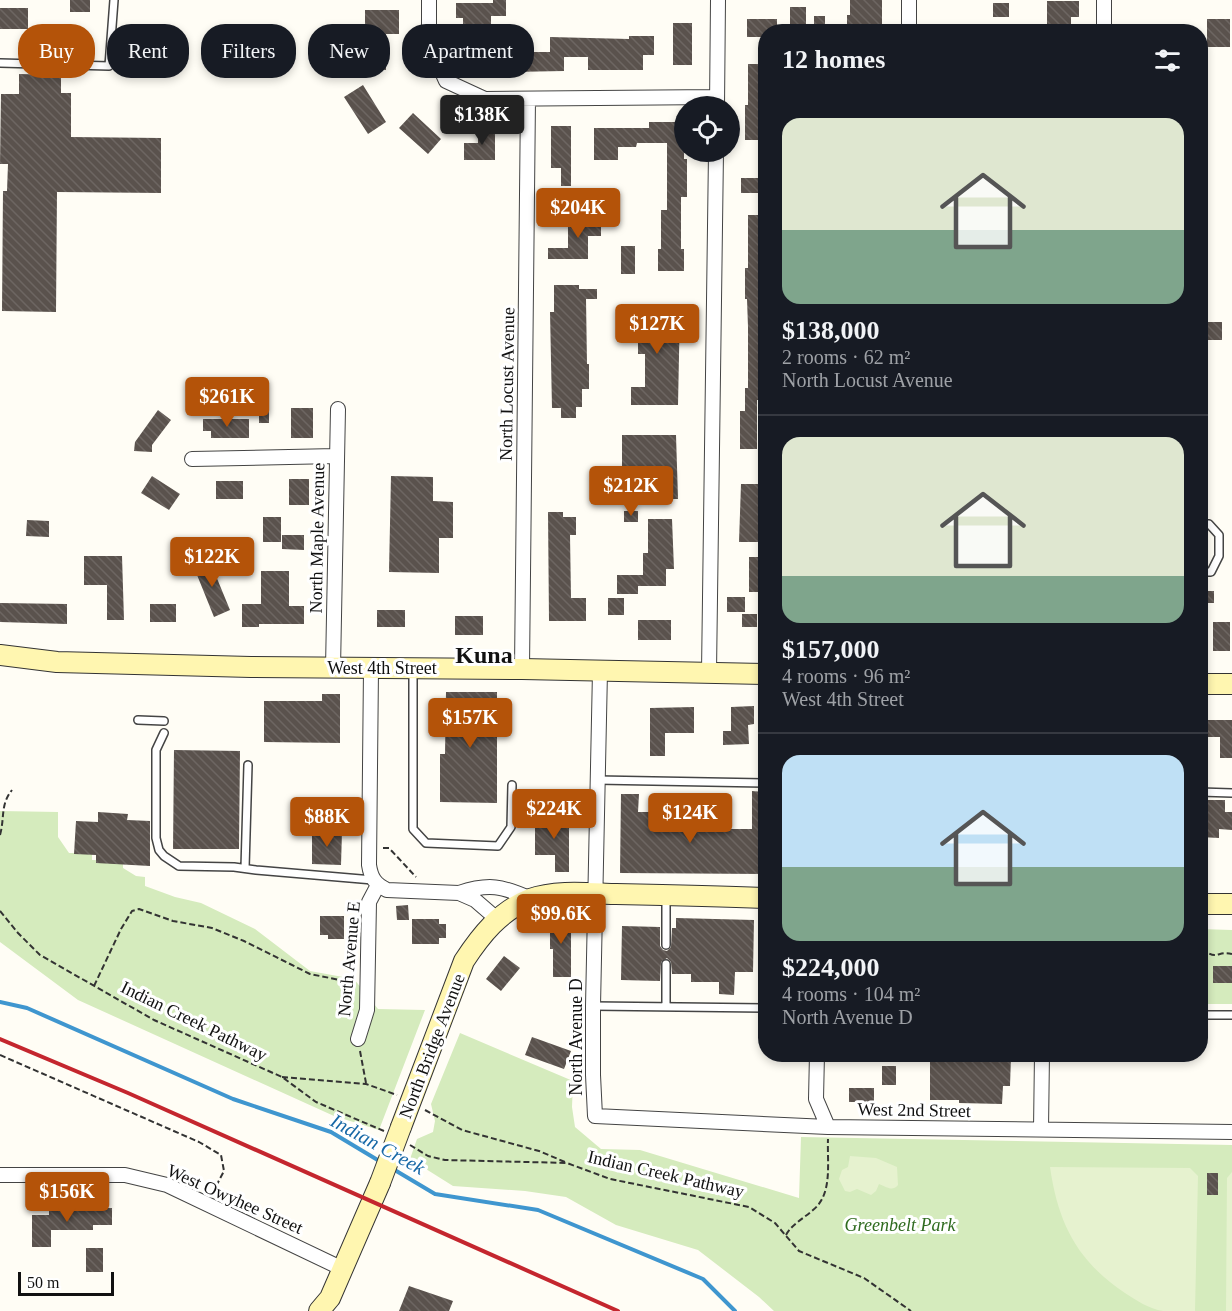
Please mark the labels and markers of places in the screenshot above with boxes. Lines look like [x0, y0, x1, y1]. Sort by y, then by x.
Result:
pin: $138K [440, 95, 524, 146]
pin: $204K [536, 188, 620, 239]
pin: $127K [615, 304, 699, 355]
pin: $261K [185, 377, 269, 428]
pin: $212K [589, 466, 673, 517]
pin: $122K [170, 537, 254, 588]
pin: $157K [428, 698, 512, 749]
pin: $224K [512, 789, 596, 840]
pin: $124K [648, 793, 732, 844]
pin: $88K [291, 797, 363, 848]
pin: $99.6K [512, 894, 610, 945]
pin: $156K [25, 1172, 109, 1223]

